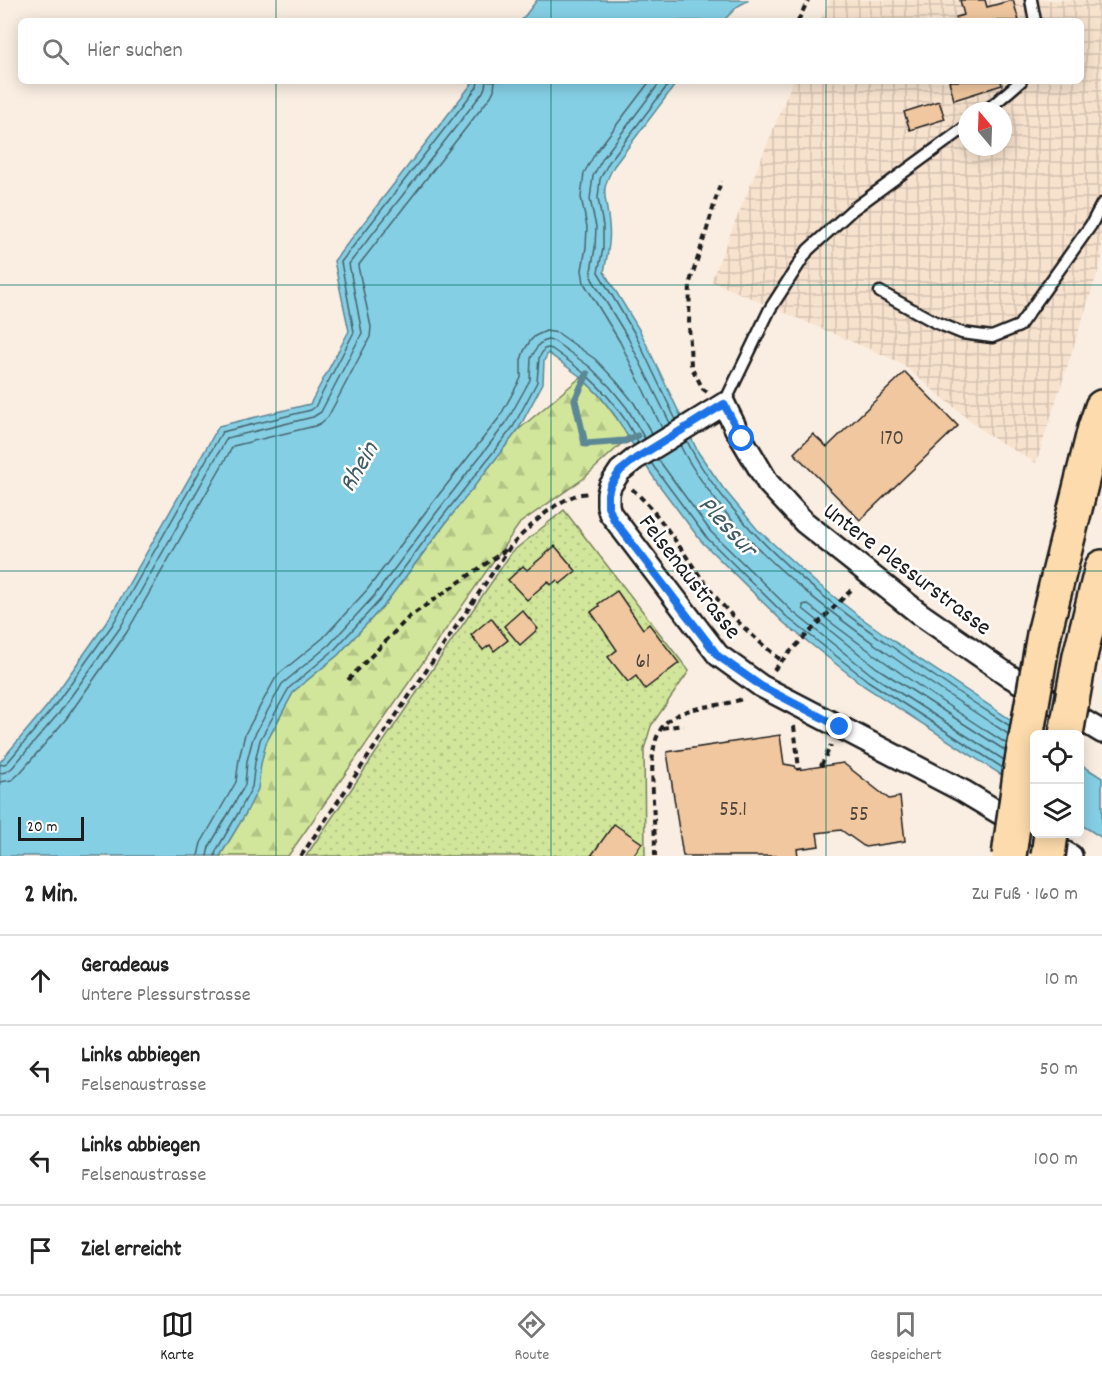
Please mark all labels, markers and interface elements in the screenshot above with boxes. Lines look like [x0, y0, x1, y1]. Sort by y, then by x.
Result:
search box [18, 18, 1084, 84]
icon: search [39, 35, 72, 68]
text: Hier suchen [87, 36, 183, 67]
north arrow [958, 102, 1012, 156]
route start [728, 425, 754, 451]
house number: 170 [880, 425, 904, 455]
water label: Rhein [331, 435, 390, 500]
water label: Plessur [688, 488, 767, 569]
street label: Untere Plessurstrasse [815, 496, 998, 645]
street label: Felsenaustrasse [629, 508, 748, 648]
house number: 61 [636, 648, 650, 678]
route end [826, 713, 852, 739]
map controls [1030, 730, 1084, 838]
button: locate [1030, 730, 1084, 784]
button: layers [1030, 784, 1084, 838]
house number: 55.1 [719, 796, 747, 826]
house number: 55 [849, 801, 869, 831]
scale bar [18, 814, 84, 842]
text: 20 m [27, 816, 57, 839]
text: 2 Min. [24, 877, 78, 914]
text: Zu Fuß · 160 m [972, 881, 1078, 909]
text: Geradeaus [81, 951, 169, 982]
icon: ahead [24, 964, 57, 997]
text: 10 m [1044, 966, 1078, 994]
text: Untere Plessurstrasse [81, 982, 251, 1010]
text: Links abbiegen [81, 1041, 200, 1072]
icon: left [24, 1054, 57, 1087]
text: 50 m [1040, 1056, 1078, 1084]
text: Felsenaustrasse [81, 1072, 206, 1100]
text: Links abbiegen [81, 1131, 200, 1162]
icon: left [24, 1144, 57, 1177]
text: 100 m [1034, 1146, 1078, 1174]
text: Felsenaustrasse [81, 1162, 206, 1190]
icon: arrive [24, 1234, 57, 1267]
text: Ziel erreicht [81, 1235, 181, 1266]
tab: Karte [160, 1308, 194, 1367]
tab: Route [515, 1308, 549, 1367]
tab: Gespeichert [870, 1308, 942, 1367]

